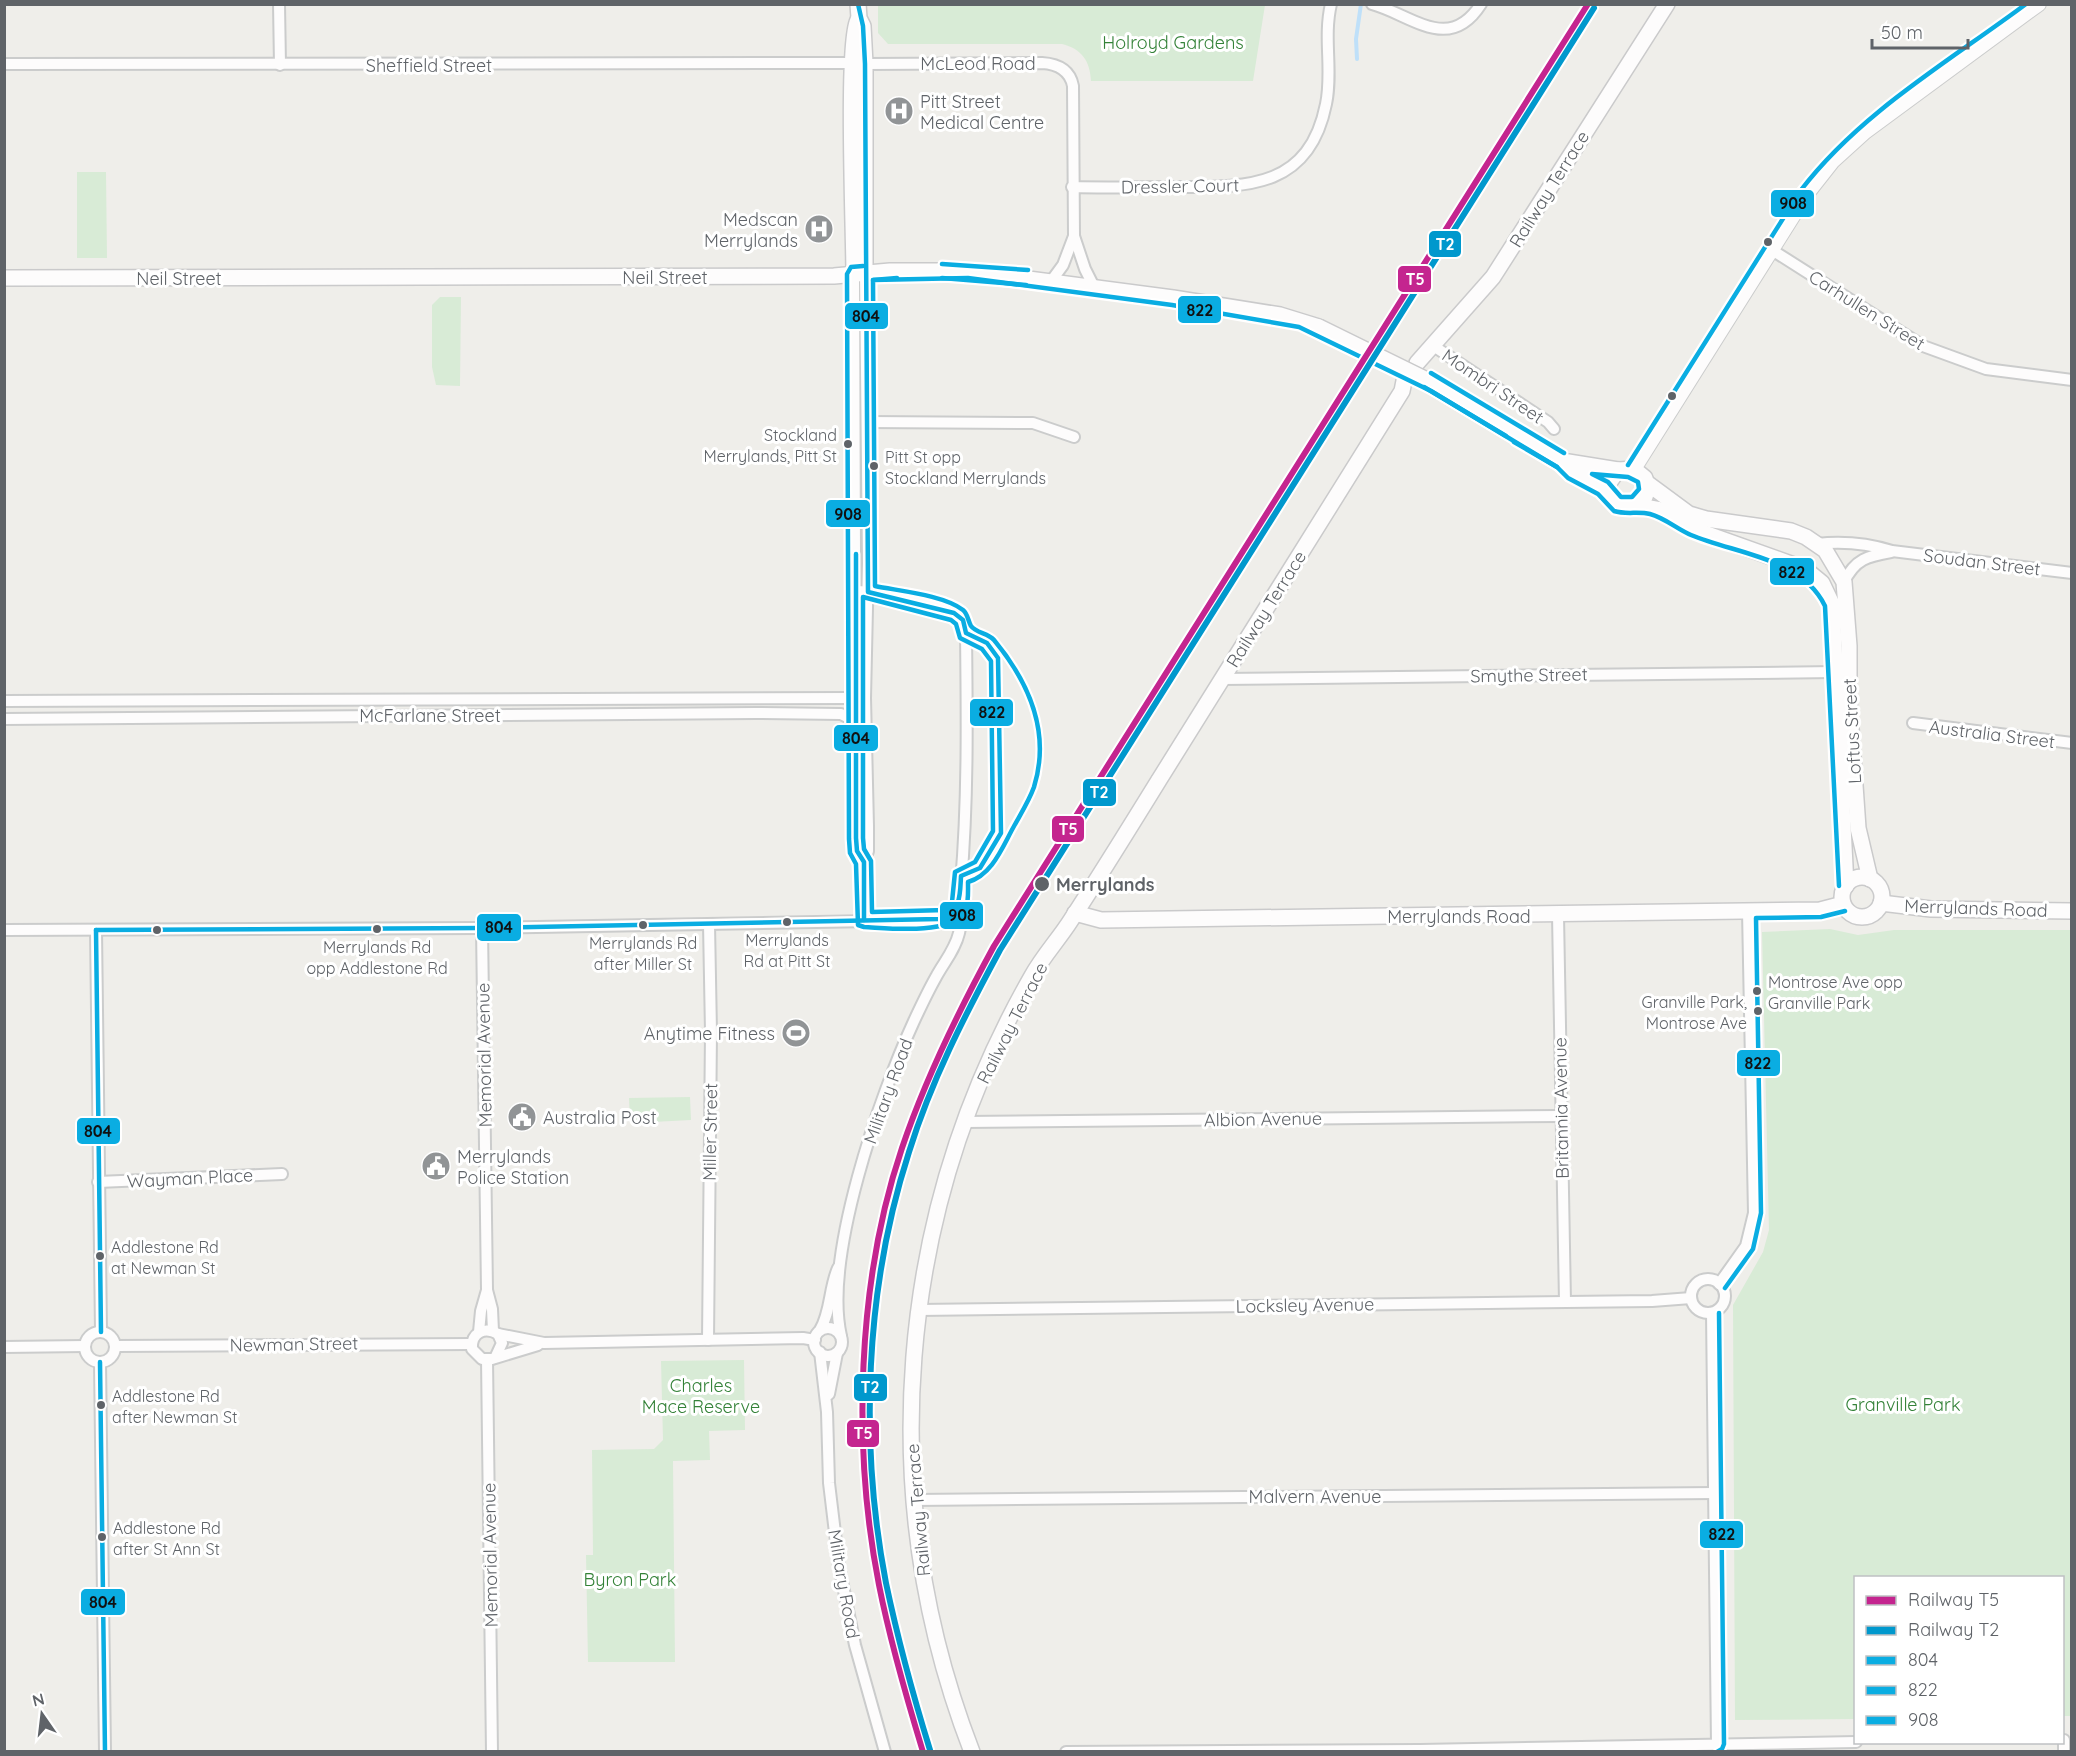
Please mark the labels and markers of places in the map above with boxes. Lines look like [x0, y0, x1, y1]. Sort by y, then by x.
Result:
place label: Pitt Street Medical Centre [920, 90, 1044, 134]
hospital icon: Pitt Street Medical Centre [883, 95, 915, 127]
place label: Medscan Merrylands [704, 208, 798, 252]
hospital icon: Medscan Merrylands [803, 213, 835, 245]
unlabelled marker [1762, 236, 1774, 248]
unlabelled marker [1666, 390, 1678, 402]
place label: Stockland Merrylands, Pitt St [703, 425, 837, 466]
marker: Stockland Merrylands, Pitt St [842, 438, 854, 450]
place label: Pitt St opp Stockland Merrylands [885, 447, 1046, 488]
marker: Pitt St opp Stockland Merrylands [868, 460, 880, 472]
place label: Merrylands [1056, 873, 1155, 896]
marker: Merrylands [1033, 875, 1051, 893]
marker: Merrylands Rd at Pitt St [781, 916, 793, 928]
marker: Merrylands Rd after Miller St [637, 919, 649, 931]
marker: Merrylands Rd opp Addlestone Rd [371, 923, 383, 935]
unlabelled marker [151, 924, 163, 936]
place label: Merrylands Rd at Pitt St [744, 930, 830, 971]
place label: Merrylands Rd after Miller St [589, 933, 697, 974]
place label: Merrylands Rd opp Addlestone Rd [306, 937, 448, 978]
place label: Montrose Ave opp Granville Park [1768, 972, 1903, 1013]
marker: Montrose Ave opp Granville Park [1751, 985, 1763, 997]
place label: Granville Park, Montrose Ave [1642, 992, 1747, 1033]
marker: Granville Park, Montrose Ave [1752, 1005, 1764, 1017]
sports icon: Anytime Fitness [780, 1017, 812, 1049]
place label: Anytime Fitness [644, 1022, 775, 1045]
public building icon: Australia Post [506, 1101, 538, 1133]
place label: Australia Post [543, 1106, 657, 1129]
place label: Merrylands Police Station [457, 1145, 569, 1189]
public building icon: Merrylands Police Station [420, 1150, 452, 1182]
place label: Addlestone Rd at Newman St [111, 1237, 219, 1278]
marker: Addlestone Rd at Newman St [94, 1250, 106, 1262]
place label: Addlestone Rd after Newman St [112, 1386, 237, 1427]
marker: Addlestone Rd after Newman St [95, 1399, 107, 1411]
place label: Addlestone Rd after St Ann St [113, 1518, 221, 1559]
marker: Addlestone Rd after St Ann St [96, 1531, 108, 1543]

